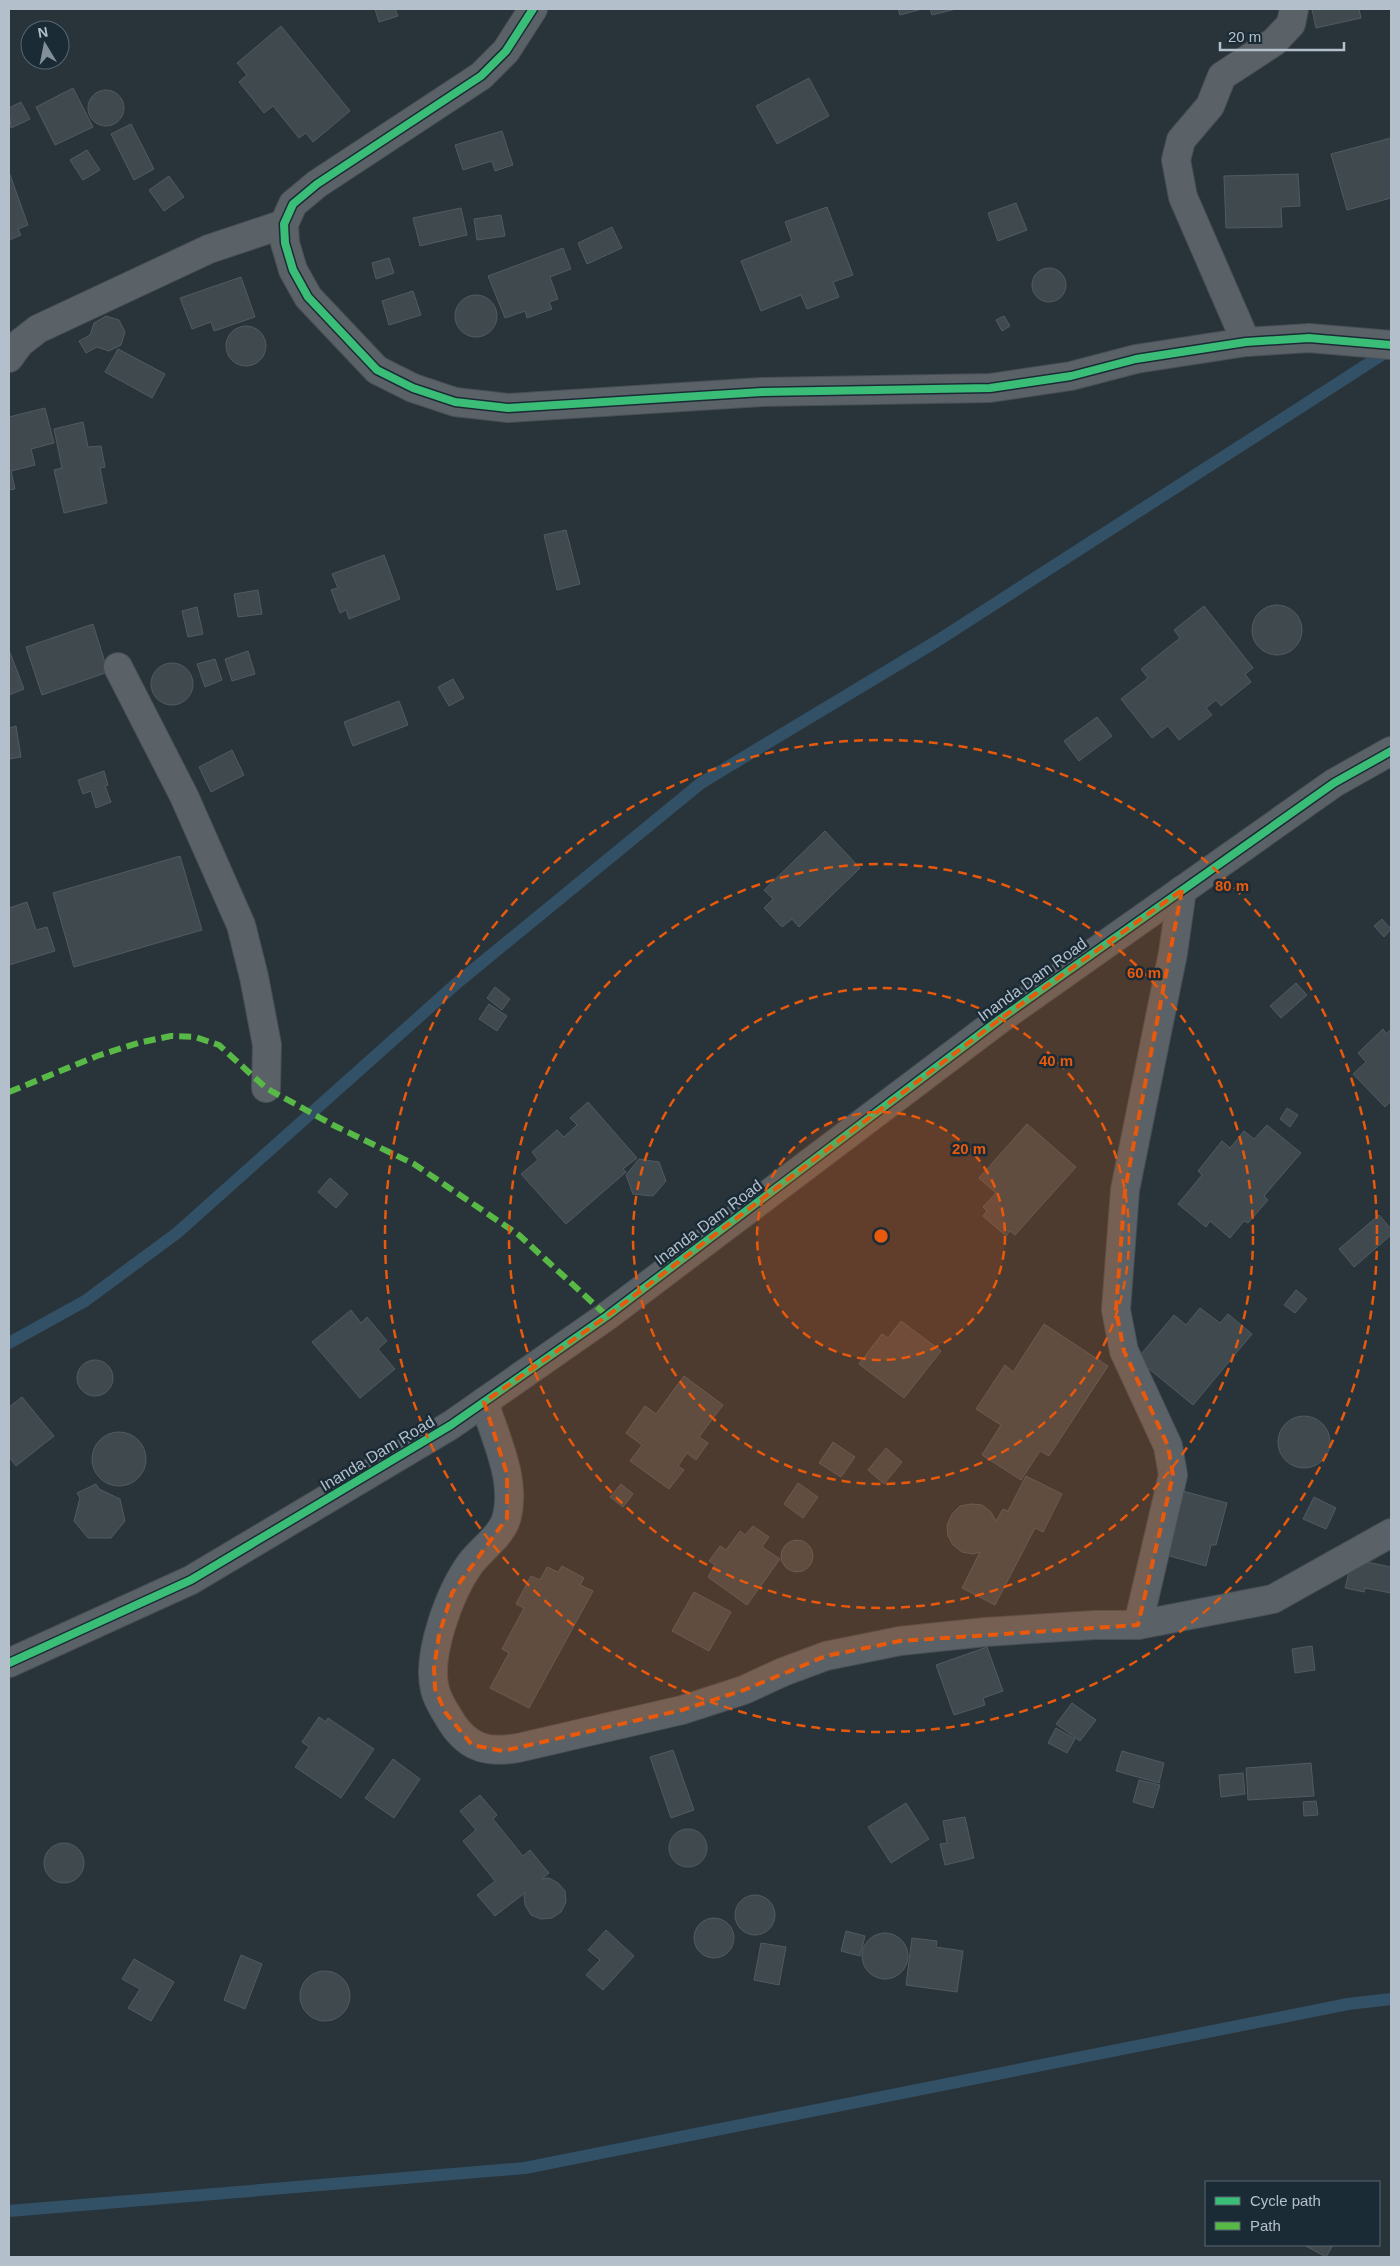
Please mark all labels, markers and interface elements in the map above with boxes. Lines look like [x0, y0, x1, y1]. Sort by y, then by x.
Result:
north arrow [20, 20, 70, 70]
scale bar [1220, 20, 1344, 52]
text: N [36, 23, 49, 41]
text: 20 m [1228, 28, 1261, 45]
text: 80 m [1215, 877, 1249, 894]
street label: Inanda Dam Road [975, 934, 1090, 1024]
text: 60 m [1127, 964, 1161, 981]
text: 40 m [1039, 1052, 1073, 1069]
text: 20 m [952, 1140, 986, 1157]
street label: Inanda Dam Road [651, 1177, 765, 1268]
centre of rings [872, 1227, 890, 1245]
street label: Inanda Dam Road [317, 1413, 437, 1494]
legend [1205, 2181, 1380, 2246]
text: Cycle path [1250, 2192, 1321, 2209]
text: Path [1250, 2217, 1281, 2234]

